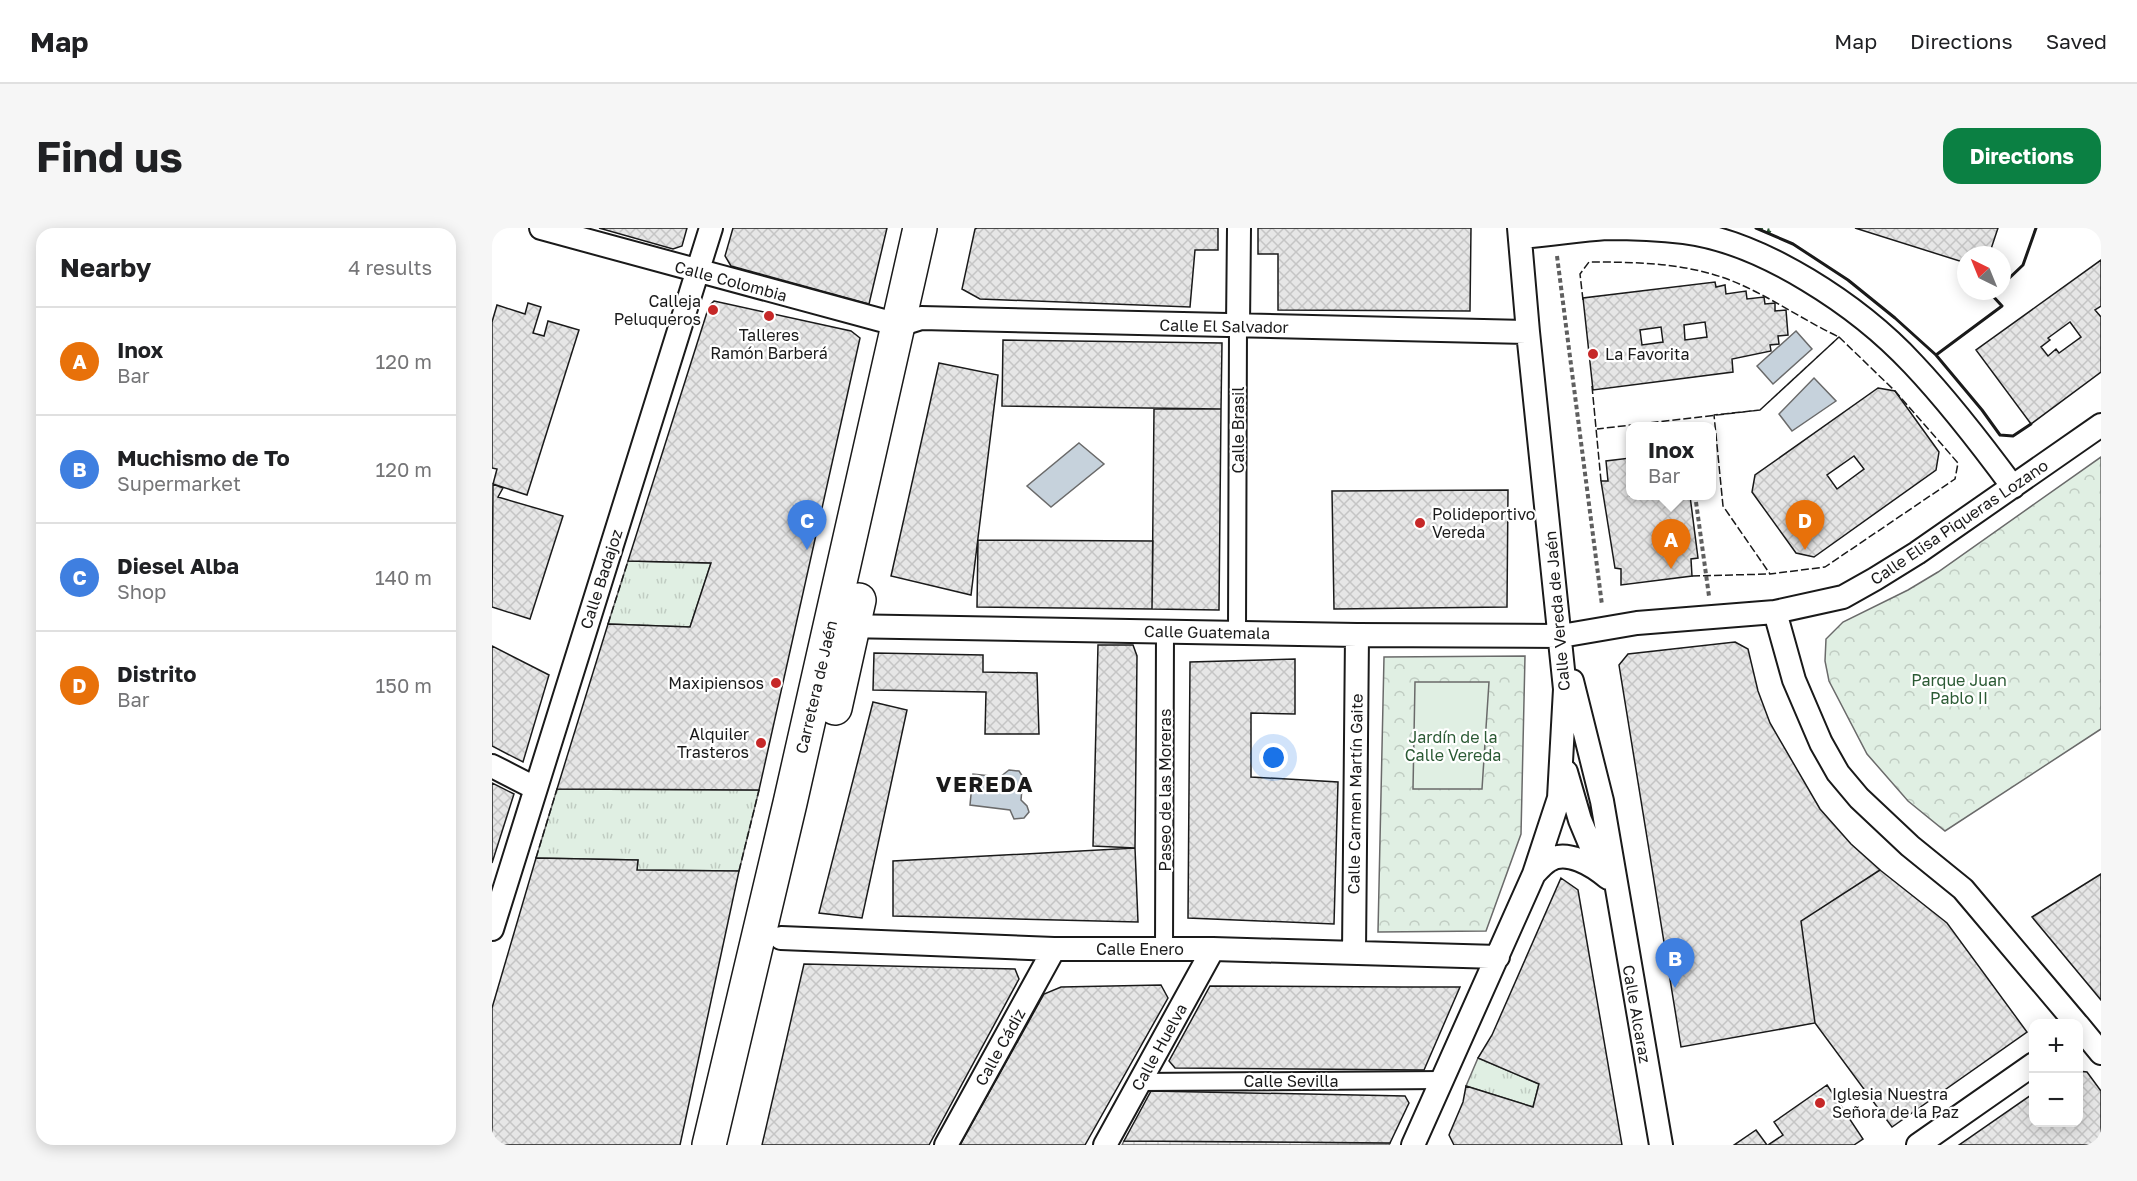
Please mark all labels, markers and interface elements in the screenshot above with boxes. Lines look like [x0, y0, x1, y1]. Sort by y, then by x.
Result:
text: Map [30, 25, 88, 58]
text: Map [1834, 28, 1877, 54]
text: Directions [1910, 28, 2013, 54]
text: Saved [2046, 28, 2107, 54]
button: Directions [1943, 128, 2101, 184]
text: Find us [36, 131, 183, 181]
north arrow [1957, 246, 2011, 300]
text: Nearby [60, 252, 151, 283]
text: 4 results [348, 255, 432, 279]
street label: Calle Colombia [673, 256, 789, 306]
place label: Calleja Peluqueros [614, 291, 701, 329]
marker: Calleja Peluqueros [706, 303, 720, 317]
marker: Talleres Ramón Barberá [762, 309, 776, 323]
street label: Calle El Salvador [1159, 315, 1289, 337]
place label: Talleres Ramón Barberá [710, 325, 828, 363]
text: Inox [117, 336, 163, 363]
place label: La Favorita [1605, 344, 1689, 364]
marker: La Favorita [1586, 347, 1600, 361]
text: A [72, 349, 87, 373]
text: 120 m [376, 349, 432, 373]
text: Bar [117, 363, 150, 387]
street label: Calle Brasil [1228, 386, 1248, 474]
popup [1626, 422, 1716, 500]
text: Inox [1648, 436, 1694, 463]
text: Muchismo de To [117, 444, 290, 471]
street label: Calle Elisa Piqueras Lozano [1866, 455, 2052, 589]
text: B [72, 457, 87, 481]
text: 120 m [376, 457, 432, 481]
text: Bar [1648, 463, 1680, 487]
text: Supermarket [117, 471, 241, 495]
pin: C [788, 500, 826, 550]
pin: D [1786, 500, 1824, 550]
place label: Polideportivo Vereda [1432, 504, 1535, 542]
marker: Polideportivo Vereda [1413, 516, 1427, 530]
pin: A [1652, 520, 1690, 569]
street label: Calle Badajoz [575, 526, 627, 632]
street label: Calle Vereda de Jaén [1540, 530, 1574, 692]
text: Diesel Alba [117, 552, 239, 579]
text: C [72, 565, 87, 589]
text: 140 m [375, 565, 432, 589]
text: Shop [117, 579, 166, 603]
street label: Carretera de Jaén [791, 618, 841, 756]
street label: Calle Guatemala [1144, 621, 1270, 643]
text: Distrito [117, 660, 196, 687]
park label: Parque Juan Pablo II [1911, 670, 2007, 708]
text: D [72, 673, 87, 697]
text: 150 m [376, 673, 432, 697]
place label: Maxipiensos [668, 673, 764, 693]
marker: Maxipiensos [769, 676, 783, 690]
text: Bar [117, 687, 150, 711]
street label: Calle Carmen Martín Gaite [1343, 693, 1367, 895]
street label: Paseo de las Moreras [1155, 709, 1175, 871]
place label: Alquiler Trasteros [677, 724, 749, 762]
park label: Jardín de la Calle Vereda [1405, 727, 1501, 765]
marker: Alquiler Trasteros [754, 736, 768, 750]
your location [1259, 743, 1288, 772]
district label: VEREDA [936, 770, 1034, 797]
pin: B [1656, 938, 1694, 988]
street label: Calle Enero [1096, 939, 1184, 959]
street label: Calle Alcaraz [1618, 963, 1656, 1065]
street label: Calle Huelva [1127, 1000, 1191, 1094]
street label: Calle Cádiz [971, 1005, 1029, 1089]
map controls [2029, 1019, 2083, 1127]
button: + [2029, 1019, 2083, 1073]
street label: Calle Sevilla [1243, 1071, 1339, 1091]
button: − [2029, 1073, 2083, 1127]
place label: Iglesia Nuestra Señora de la Paz [1832, 1084, 1959, 1122]
marker: Iglesia Nuestra Señora de la Paz [1813, 1096, 1827, 1110]

